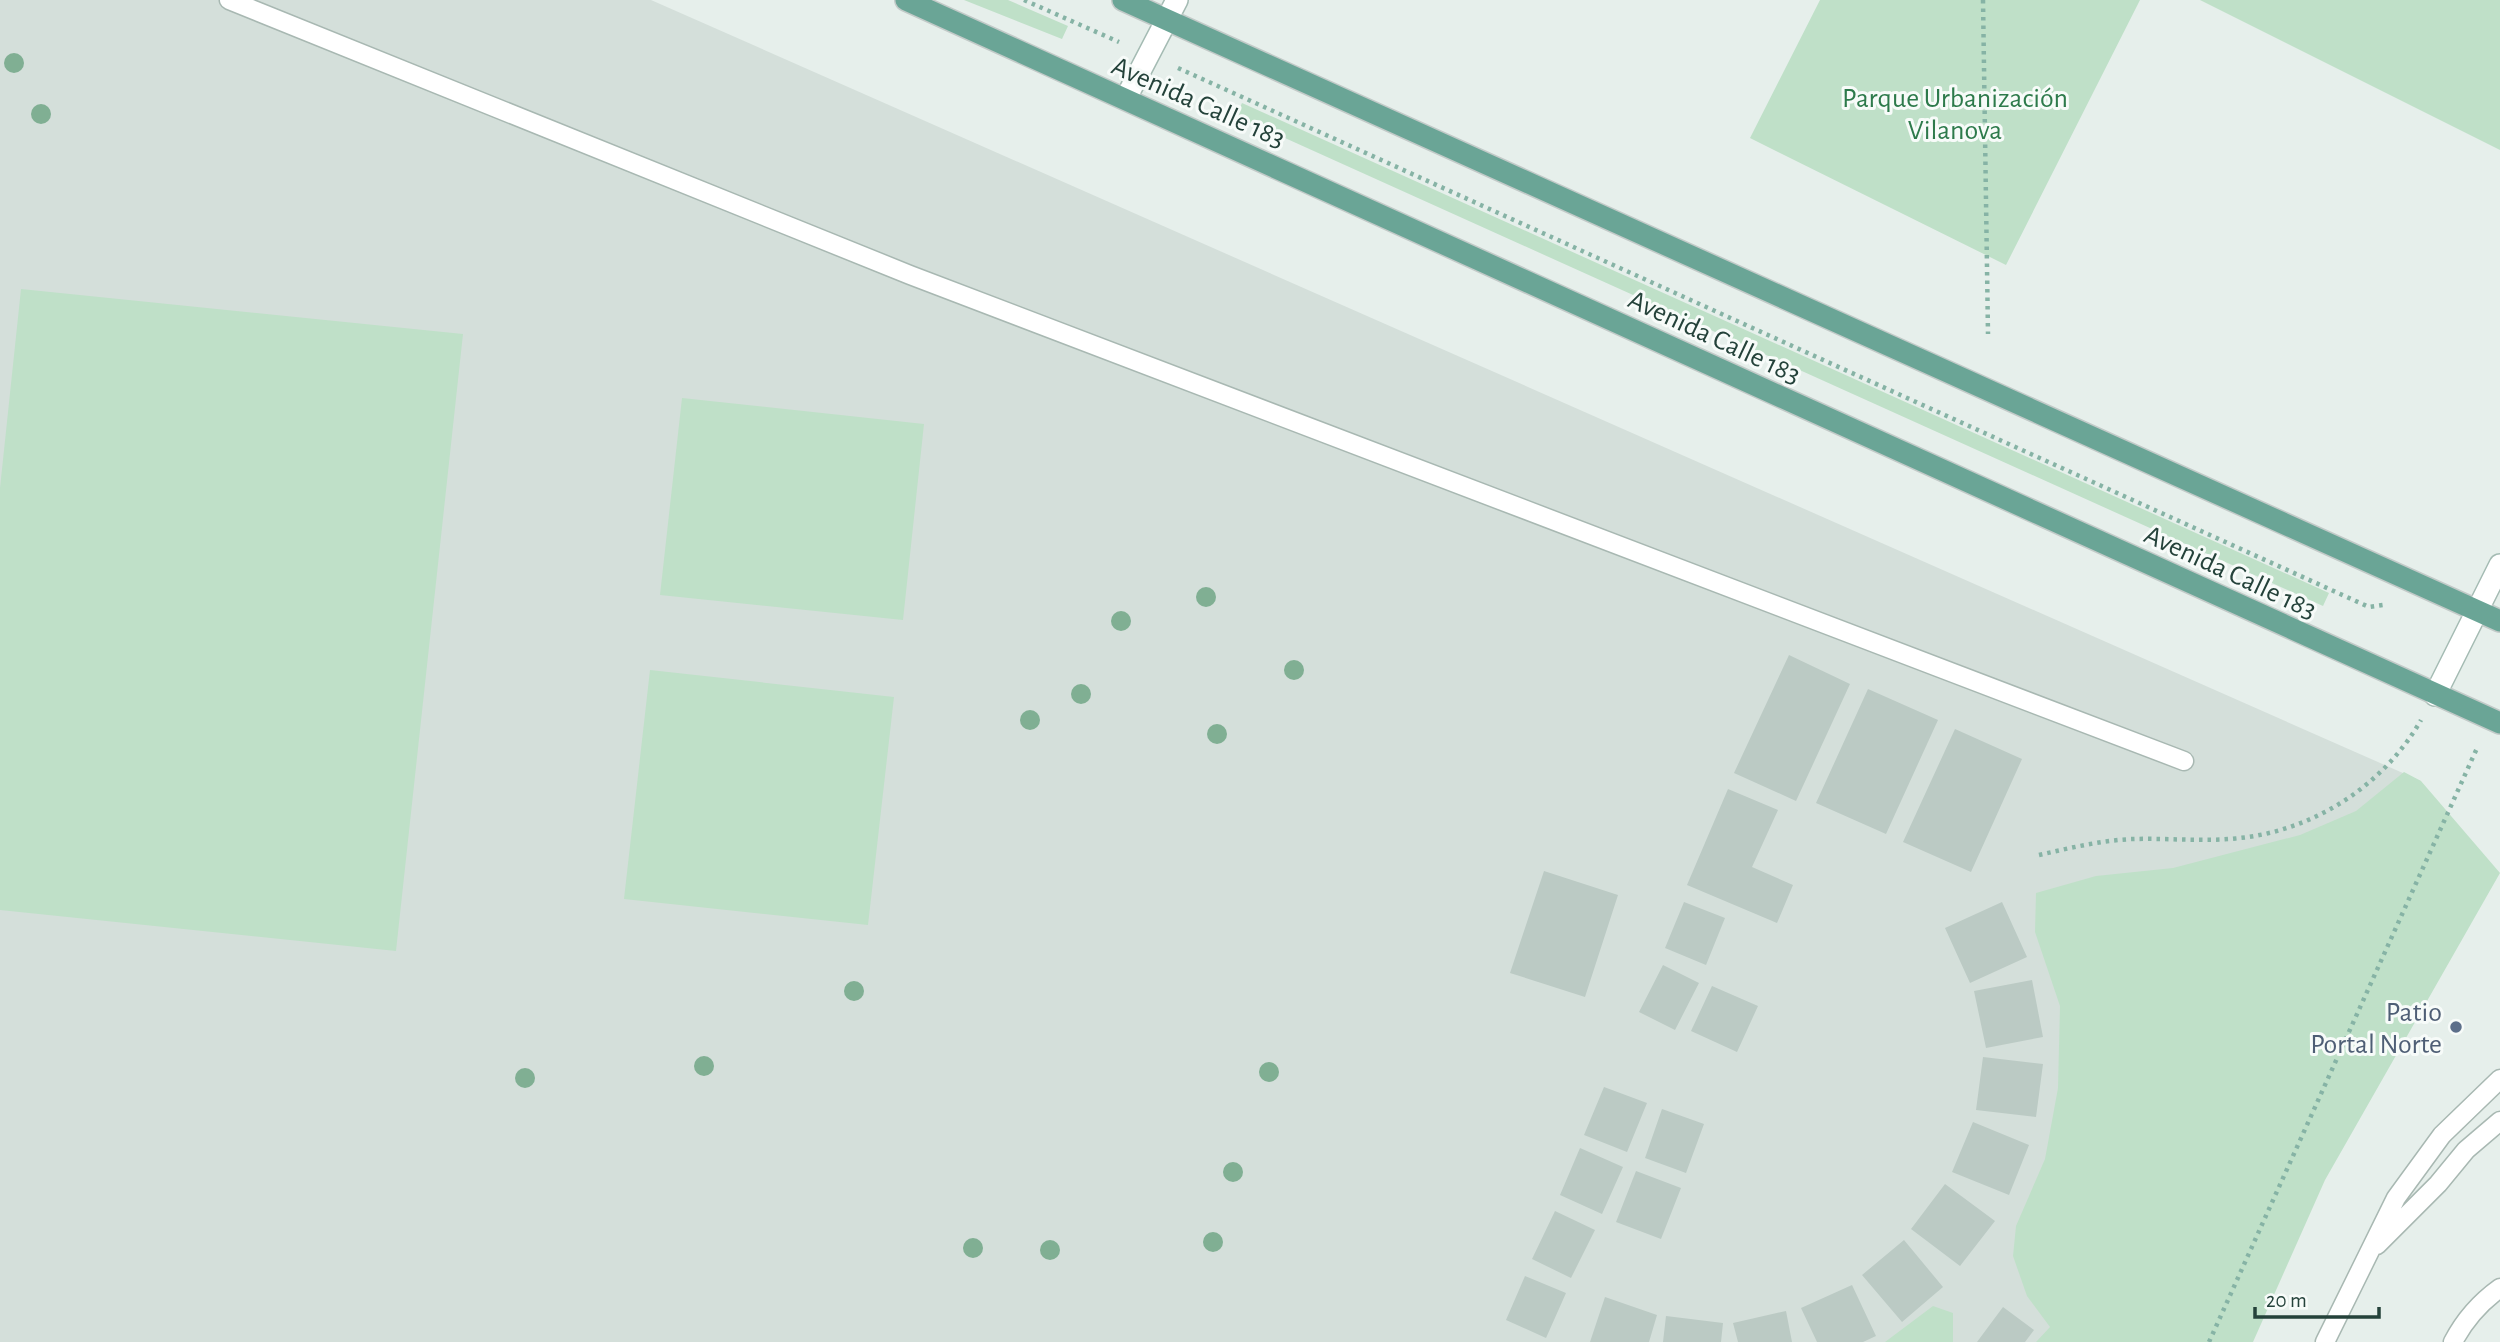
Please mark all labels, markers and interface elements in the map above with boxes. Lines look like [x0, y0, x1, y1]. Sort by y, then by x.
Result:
street label: Avenida Calle 183 [1107, 52, 1289, 154]
park label: Parque Urbanización Vilanova [1842, 85, 2068, 145]
street label: Avenida Calle 183 [1624, 286, 1805, 390]
street label: Avenida Calle 183 [2140, 521, 2321, 625]
place label: Patio Portal Norte [2310, 999, 2442, 1059]
marker: Patio Portal Norte [2448, 1019, 2464, 1035]
scale bar [2255, 1276, 2379, 1320]
text: 20 m [2266, 1290, 2307, 1311]

